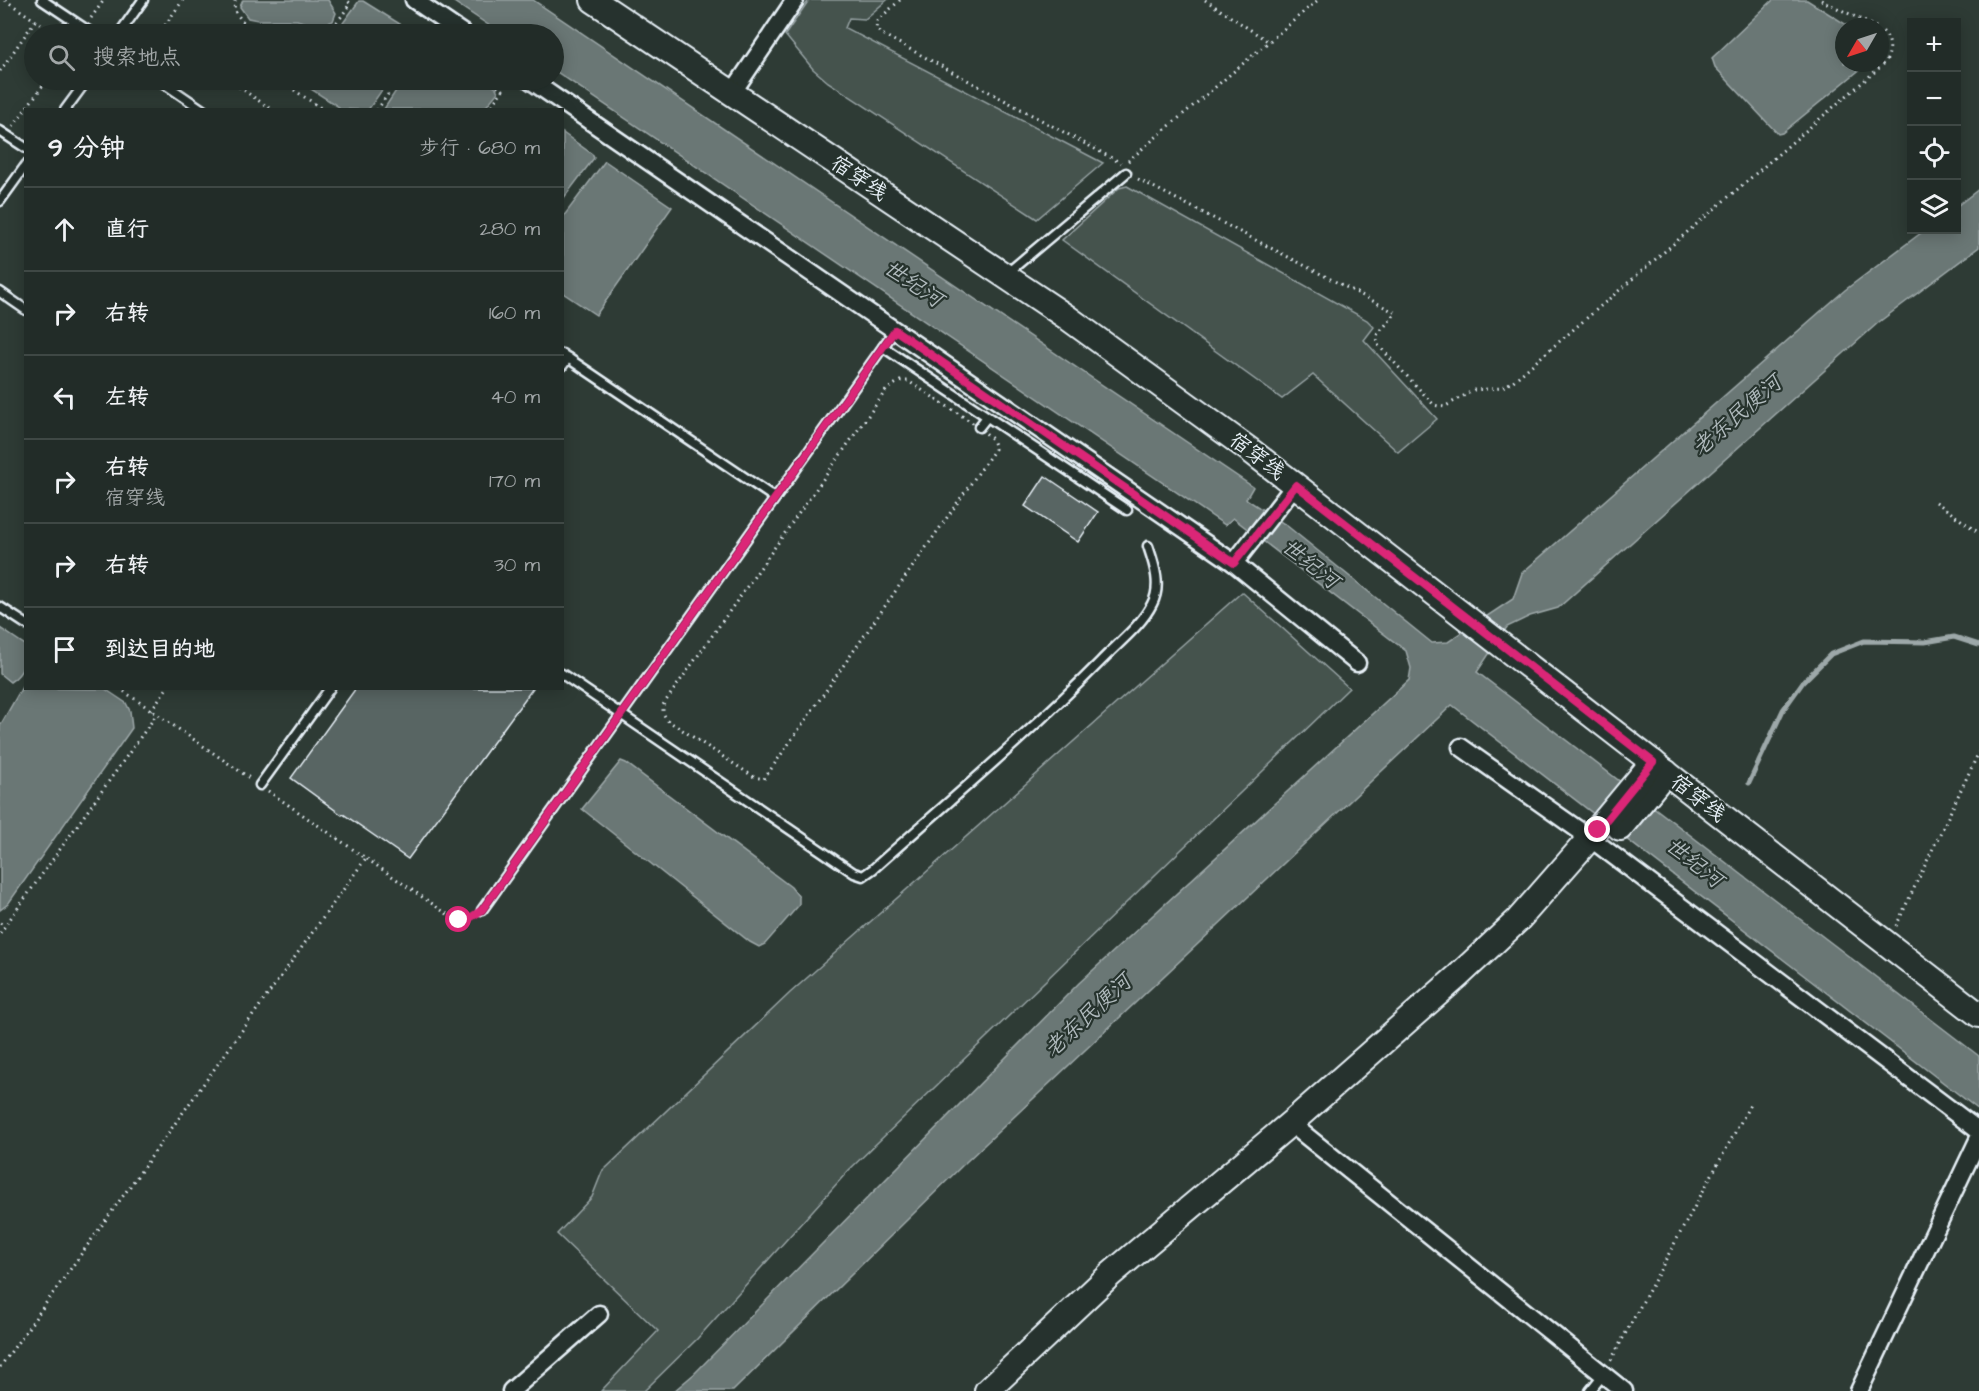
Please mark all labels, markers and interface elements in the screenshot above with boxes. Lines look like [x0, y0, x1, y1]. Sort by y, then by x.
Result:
north arrow [1835, 18, 1889, 72]
map controls [1907, 18, 1961, 234]
button: + [1907, 18, 1961, 72]
search box [24, 24, 564, 90]
icon: search [45, 41, 78, 74]
text: 搜索地点 [93, 42, 181, 73]
button: − [1907, 72, 1961, 126]
button: locate [1907, 126, 1961, 180]
text: 9 分钟 [48, 130, 125, 166]
text: 步行 · 680 m [419, 134, 540, 162]
street label: 宿穿线 [825, 148, 893, 208]
button: layers [1907, 180, 1961, 234]
icon: ahead [48, 213, 81, 246]
text: 直行 [105, 214, 149, 245]
text: 280 m [479, 215, 540, 243]
water label: 世纪河 [877, 253, 952, 317]
icon: right [48, 297, 81, 330]
text: 右转 [105, 298, 149, 329]
text: 160 m [489, 299, 540, 327]
water label: 老东民便河 [1685, 366, 1791, 464]
icon: left [48, 381, 81, 414]
text: 左转 [105, 382, 149, 413]
text: 40 m [490, 383, 540, 411]
street label: 宿穿线 [1223, 425, 1291, 487]
text: 右转 [105, 452, 149, 483]
icon: right [48, 465, 81, 498]
text: 170 m [489, 467, 540, 495]
text: 宿穿线 [105, 484, 165, 512]
water label: 世纪河 [1274, 531, 1348, 598]
icon: right [48, 549, 81, 582]
text: 右转 [105, 550, 149, 581]
text: 30 m [494, 551, 540, 579]
icon: arrive [48, 633, 81, 666]
text: 到达目的地 [105, 634, 215, 665]
street label: 宿穿线 [1664, 767, 1732, 829]
route end [1584, 816, 1610, 842]
water label: 世纪河 [1658, 830, 1732, 897]
route start [445, 906, 471, 932]
water label: 老东民便河 [1037, 965, 1141, 1065]

